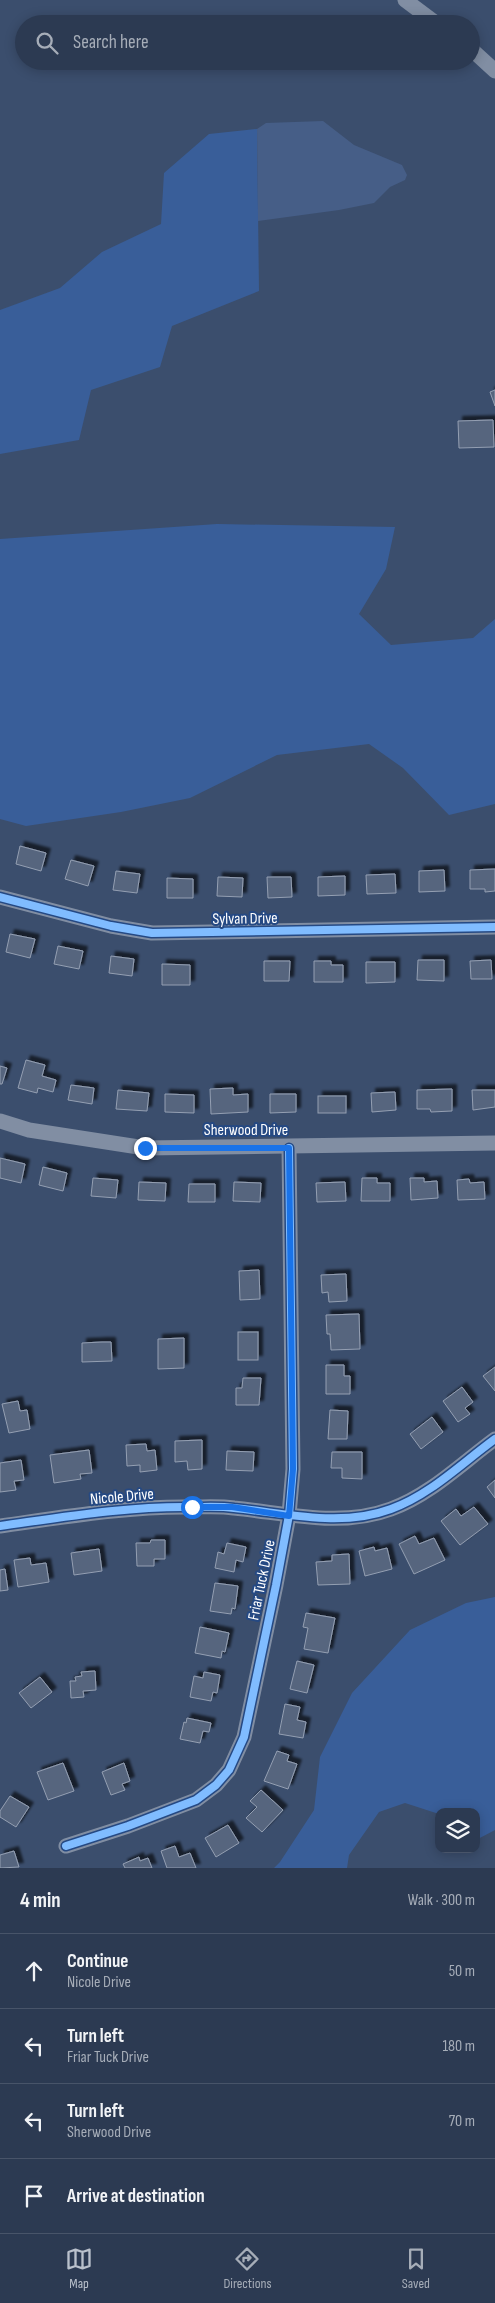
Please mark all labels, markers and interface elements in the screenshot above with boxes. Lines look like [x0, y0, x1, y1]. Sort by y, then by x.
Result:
search box [15, 15, 480, 70]
icon: search [33, 29, 61, 57]
text: Search here [73, 31, 149, 54]
street label: Sylvan Drive [212, 909, 278, 929]
street label: Sherwood Drive [204, 1121, 288, 1140]
route end [134, 1137, 157, 1160]
street label: Nicole Drive [89, 1485, 155, 1509]
route start [181, 1496, 204, 1519]
street label: Friar Tuck Drive [244, 1538, 280, 1622]
map controls [435, 1808, 480, 1853]
button: layers [435, 1808, 480, 1853]
text: 4 min [20, 1888, 61, 1913]
text: Walk · 300 m [408, 1891, 475, 1910]
text: Continue [67, 1950, 128, 1973]
icon: ahead [20, 1957, 48, 1985]
text: 50 m [449, 1962, 475, 1981]
text: Nicole Drive [67, 1973, 131, 1992]
text: Turn left [67, 2025, 124, 2048]
icon: left [20, 2032, 48, 2060]
text: 180 m [442, 2037, 475, 2056]
text: Friar Tuck Drive [67, 2048, 149, 2067]
text: Turn left [67, 2100, 124, 2123]
icon: left [20, 2107, 48, 2135]
text: 70 m [449, 2112, 475, 2131]
text: Sherwood Drive [67, 2123, 151, 2142]
icon: arrive [20, 2182, 48, 2210]
text: Arrive at destination [67, 2185, 205, 2208]
tab: Map [65, 2245, 93, 2292]
tab: Directions [223, 2245, 272, 2292]
tab: Saved [402, 2245, 430, 2292]

